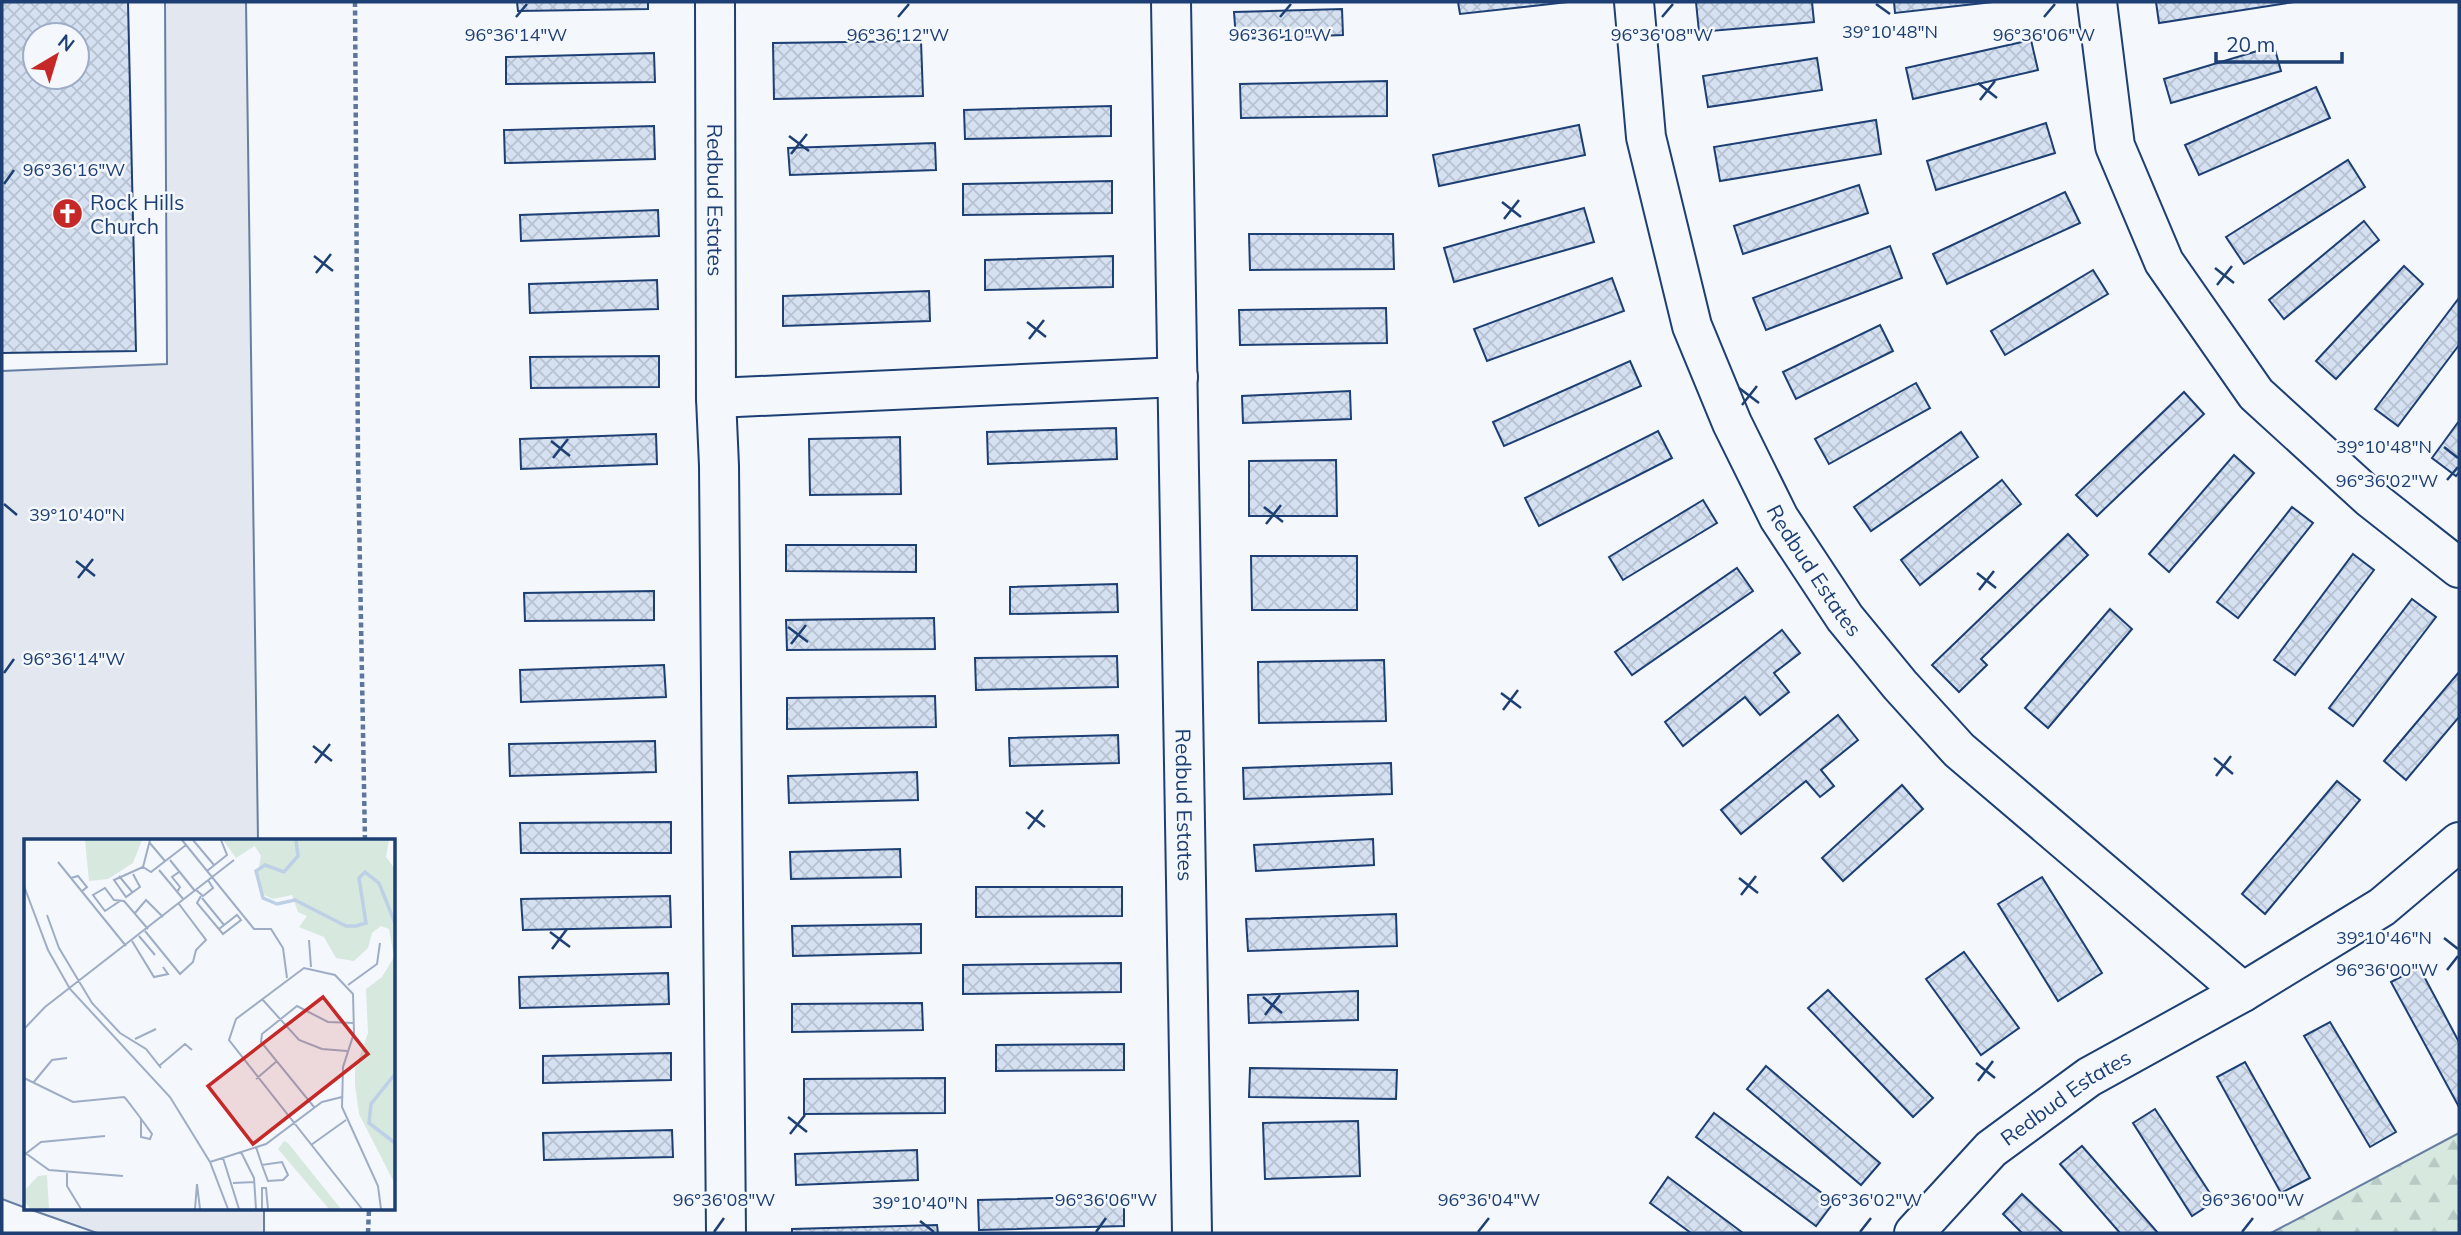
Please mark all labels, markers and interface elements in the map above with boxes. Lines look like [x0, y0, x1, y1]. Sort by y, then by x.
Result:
text: 39°10'48"N [1842, 20, 1938, 43]
north arrow [21, 21, 91, 91]
scale bar [2216, 21, 2342, 65]
text: 96°36'14"W [465, 23, 567, 46]
text: 96°36'12"W [847, 23, 949, 46]
text: 96°36'10"W [1229, 23, 1331, 46]
text: 96°36'08"W [1611, 23, 1713, 46]
text: 96°36'06"W [1993, 23, 2095, 46]
text: N [53, 29, 80, 56]
text: 20 m [2226, 31, 2275, 57]
street label: Redbud Estates [702, 124, 729, 276]
text: 96°36'16"W [23, 158, 125, 181]
place label: Rock Hills Church [90, 189, 184, 239]
church icon: Rock Hills Church [50, 197, 84, 231]
text: 39°10'48"N [2336, 435, 2432, 458]
text: 96°36'02"W [2336, 469, 2438, 492]
street label: Redbud Estates [1761, 500, 1867, 641]
text: 39°10'40"N [29, 503, 125, 526]
text: 96°36'14"W [23, 647, 125, 670]
street label: Redbud Estates [1170, 728, 1199, 881]
inset map [24, 839, 396, 1210]
text: 39°10'46"N [2336, 926, 2432, 949]
text: 96°36'00"W [2336, 958, 2438, 981]
street label: Redbud Estates [1995, 1043, 2135, 1151]
text: 96°36'08"W [673, 1188, 775, 1211]
text: 96°36'06"W [1055, 1188, 1157, 1211]
text: 96°36'04"W [1438, 1188, 1540, 1211]
text: 96°36'02"W [1820, 1188, 1922, 1211]
text: 96°36'00"W [2202, 1188, 2304, 1211]
text: 39°10'40"N [872, 1191, 968, 1214]

